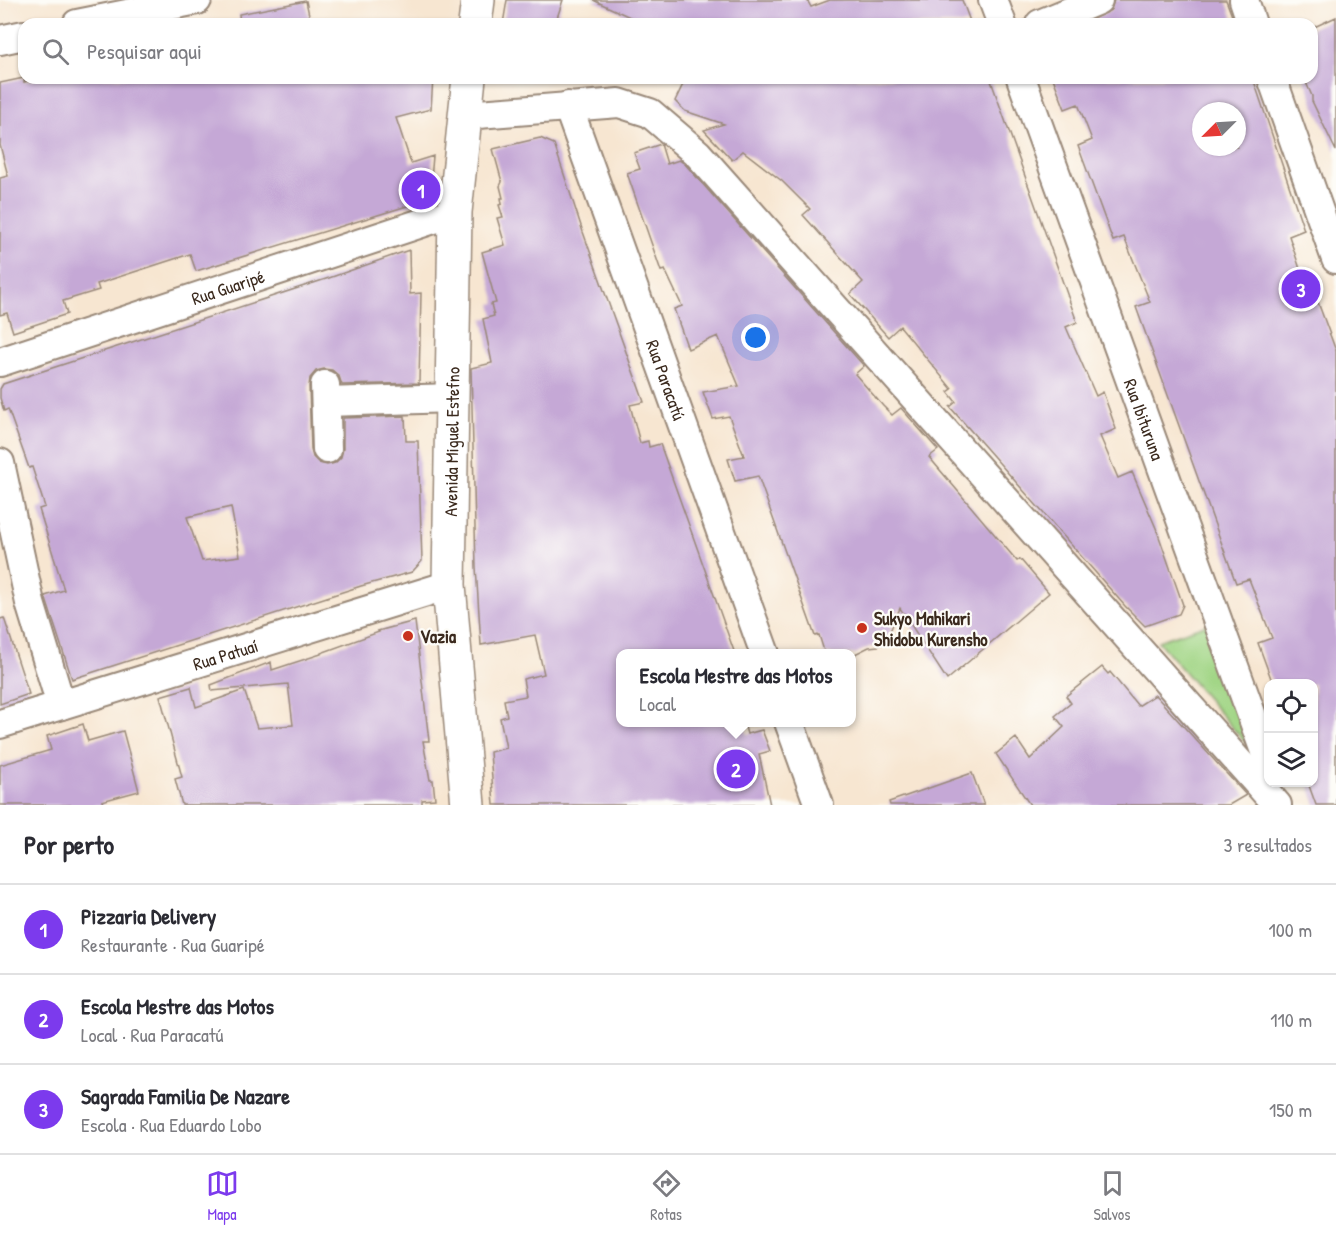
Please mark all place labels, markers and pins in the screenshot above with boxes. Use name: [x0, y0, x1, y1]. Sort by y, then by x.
pin: 1: [402, 168, 440, 213]
pin: 3: [1282, 266, 1320, 312]
place label: Sukyo Mahikari Shidobu Kurensho: [874, 606, 988, 652]
marker: Sukyo Mahikari Shidobu Kurensho: [855, 621, 869, 635]
place label: Vazia: [420, 624, 457, 649]
marker: Vazia: [401, 629, 415, 643]
pin: 2: [716, 746, 756, 792]

